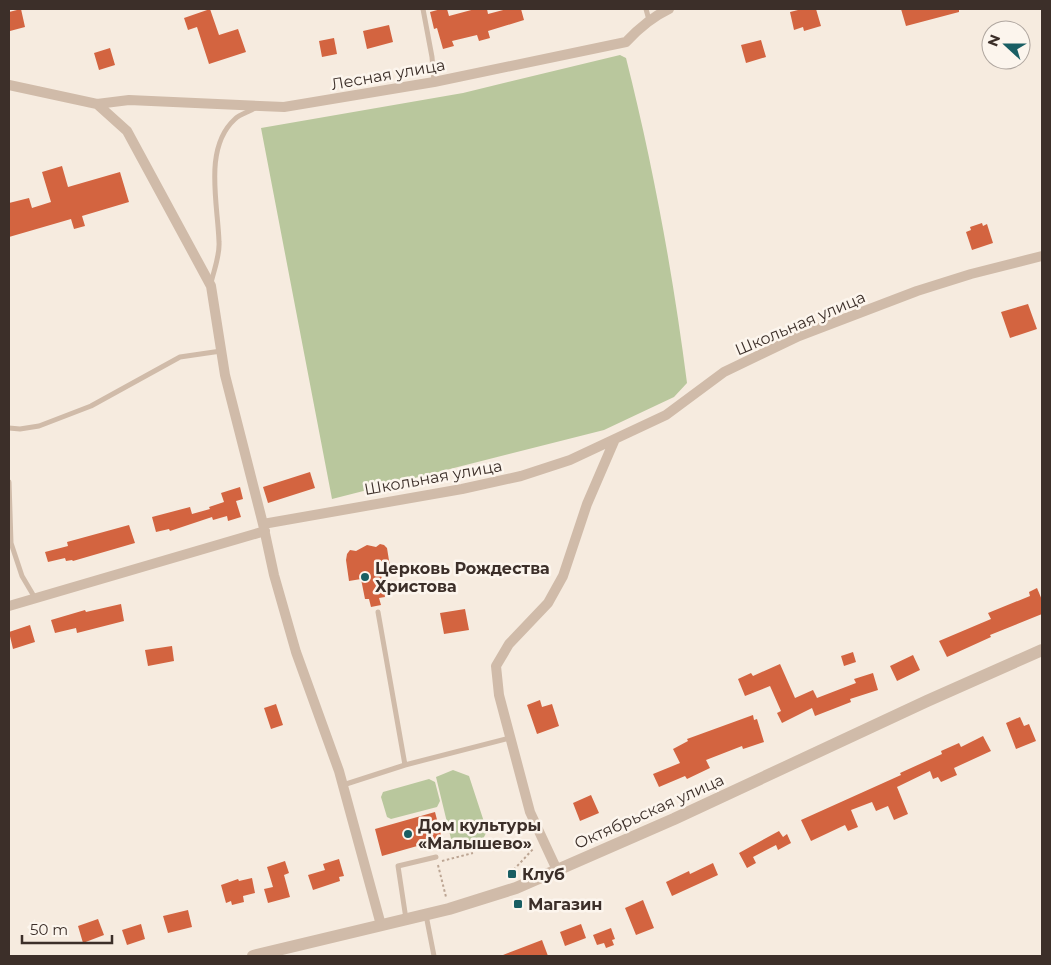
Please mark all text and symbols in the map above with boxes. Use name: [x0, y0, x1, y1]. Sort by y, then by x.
north arrow: [981, 20, 1031, 70]
text: N: [983, 32, 1004, 49]
street label: Лесная улица: [330, 55, 447, 94]
street label: Школьная улица: [732, 287, 868, 360]
street label: Школьная улица: [363, 456, 504, 499]
place label: Церковь Рождества Христова: [375, 559, 550, 596]
marker: Церковь Рождества Христова: [359, 571, 371, 583]
street label: Октябрьская улица: [571, 770, 727, 853]
place label: Дом культуры «Малышево»: [418, 816, 541, 853]
marker: Дом культуры «Малышево»: [402, 828, 414, 840]
place label: Клуб: [522, 865, 565, 884]
marker: Клуб: [506, 868, 518, 880]
place label: Магазин: [528, 895, 602, 914]
marker: Магазин: [512, 898, 524, 910]
scale bar: [22, 912, 112, 944]
text: 50 m: [30, 920, 68, 939]

